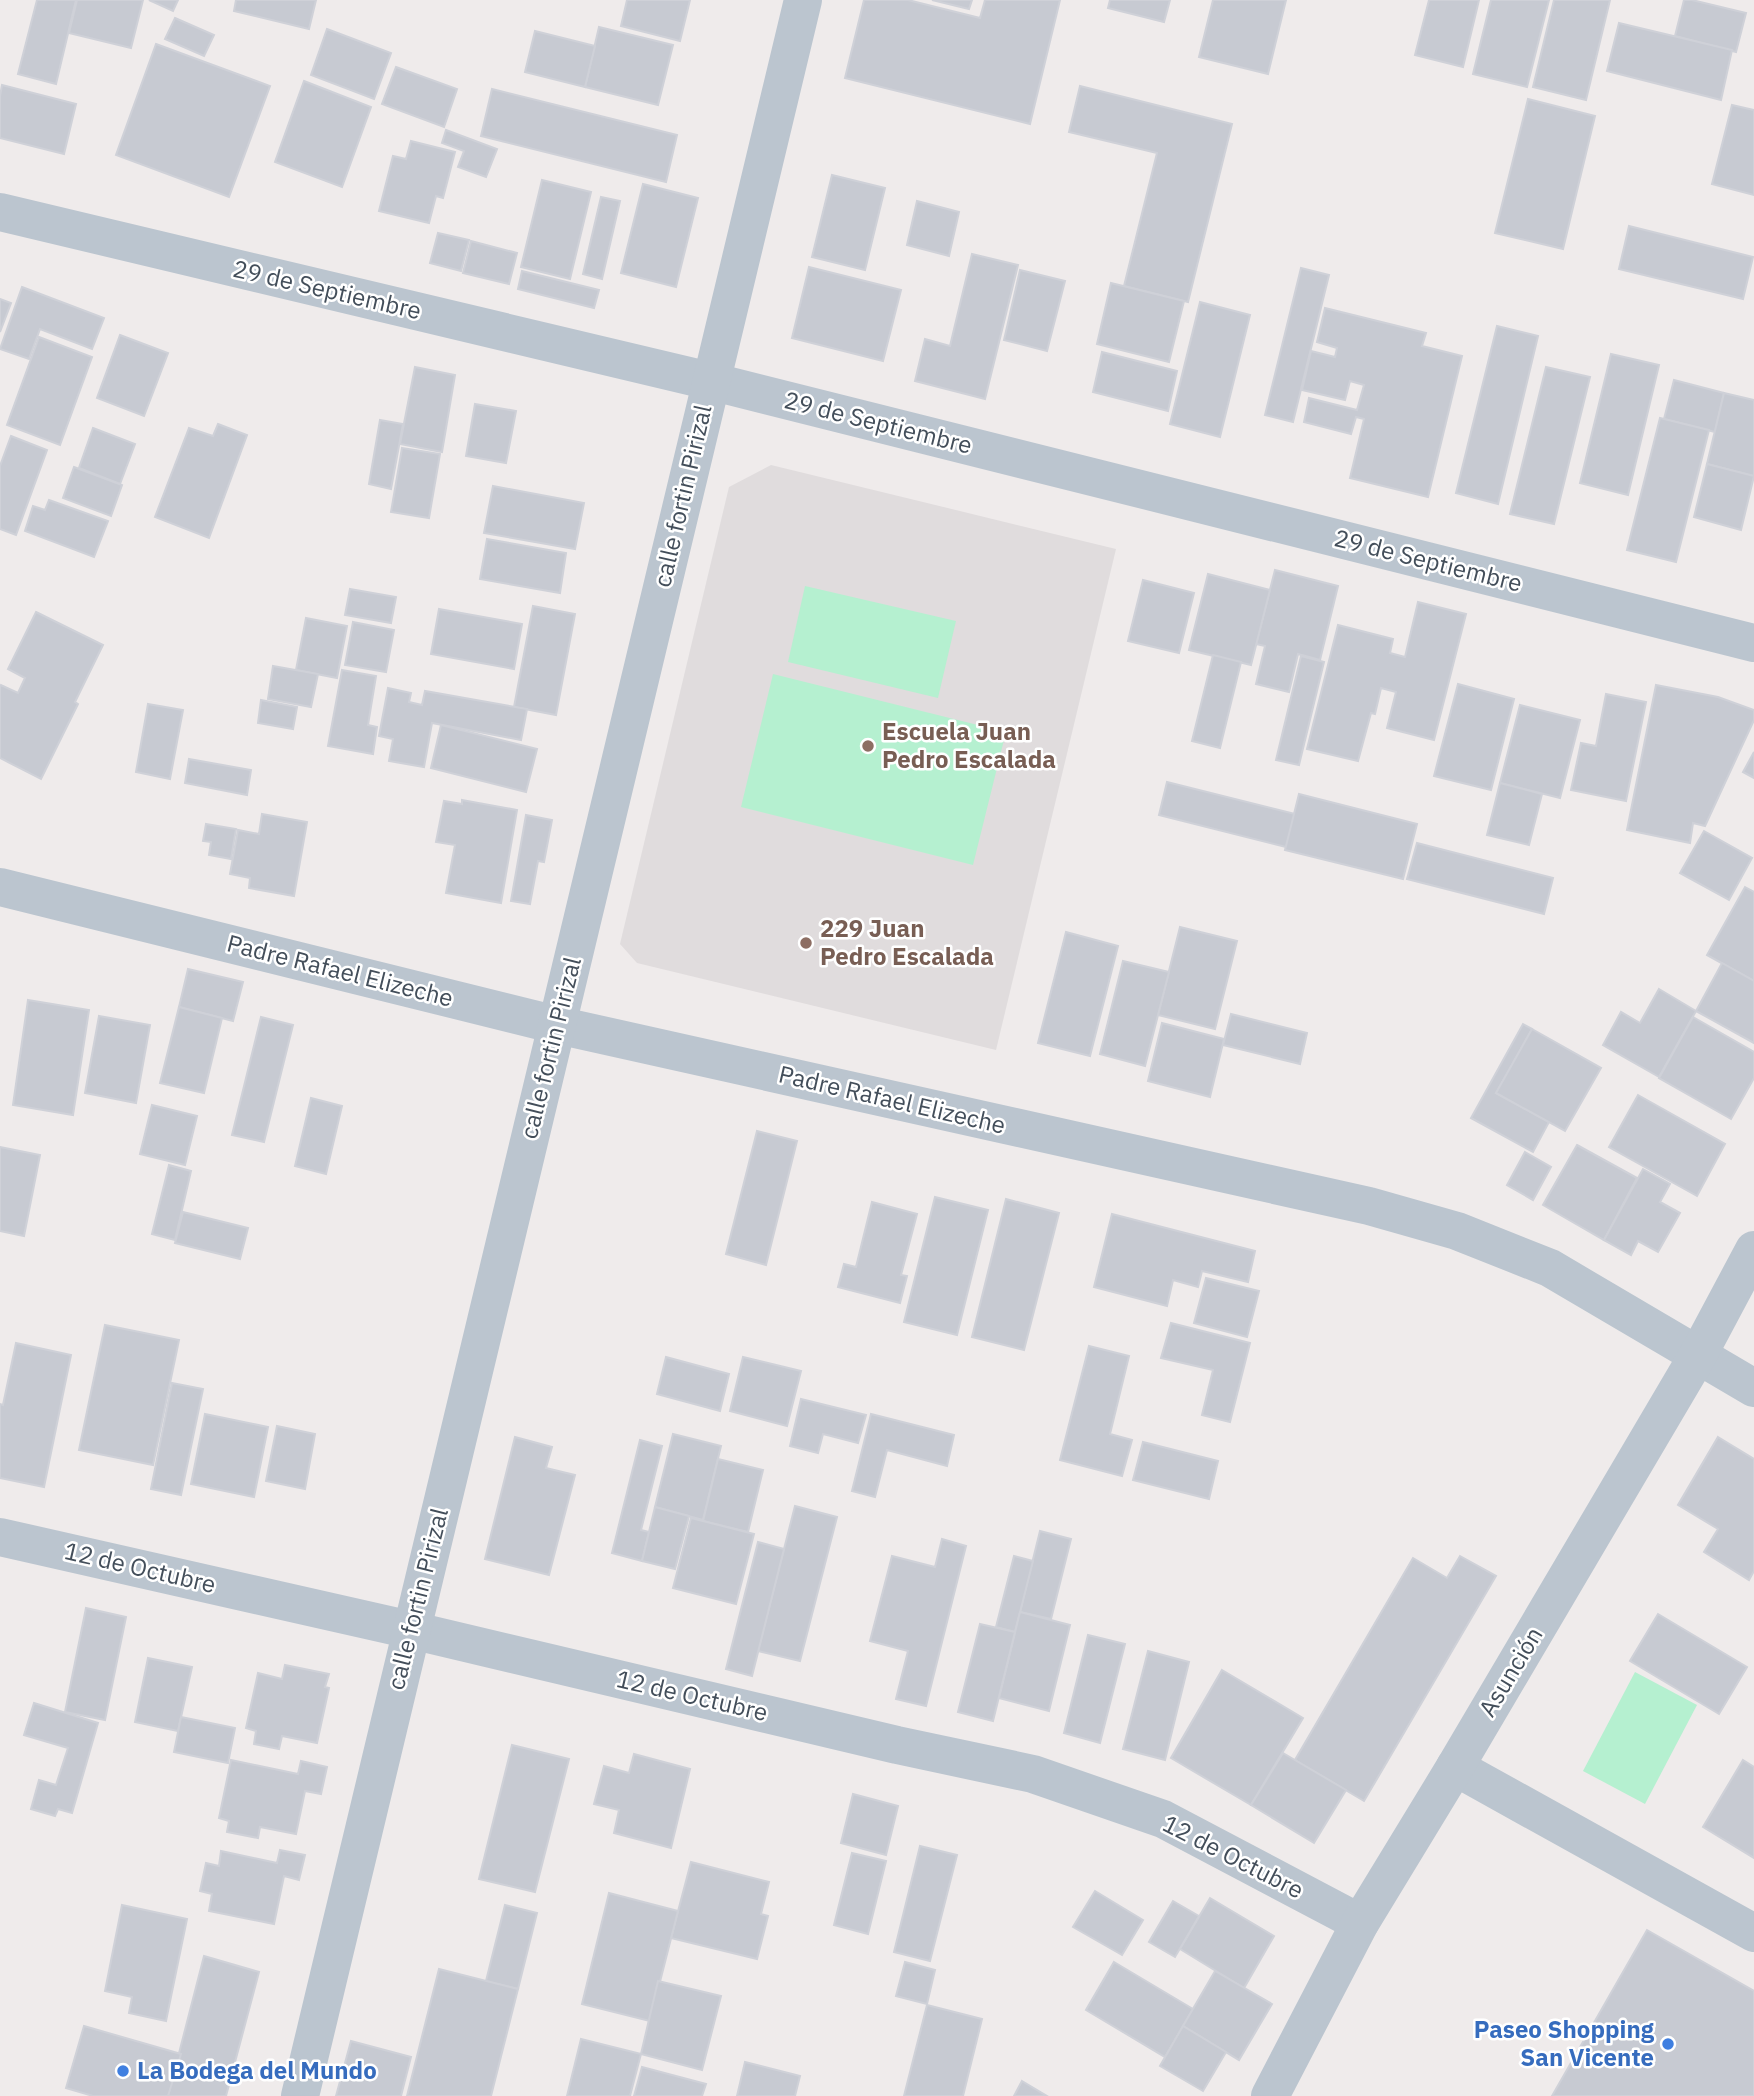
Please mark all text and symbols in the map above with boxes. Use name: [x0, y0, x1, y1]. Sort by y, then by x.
street label: 29 de Septiembre: [230, 252, 425, 326]
street label: 29 de Septiembre: [781, 383, 975, 461]
street label: calle fortin Pirizal: [645, 401, 719, 590]
street label: 29 de Septiembre: [1331, 521, 1525, 599]
place label: Escuela Juan Pedro Escalada: [882, 715, 1056, 775]
marker: Escuela Juan Pedro Escalada: [860, 738, 876, 754]
place label: 229 Juan Pedro Escalada: [820, 912, 994, 972]
street label: Padre Rafael Elizeche: [224, 926, 457, 1014]
marker: 229 Juan Pedro Escalada: [798, 935, 814, 951]
street label: calle fortin Pirizal: [512, 954, 588, 1142]
street label: Padre Rafael Elizeche: [776, 1057, 1009, 1141]
street label: calle fortin Pirizal: [379, 1505, 455, 1693]
street label: 12 de Octubre: [62, 1534, 219, 1600]
street label: Asunción: [1471, 1621, 1549, 1722]
street label: 12 de Octubre: [614, 1662, 771, 1728]
street label: 12 de Octubre: [1158, 1807, 1309, 1905]
place label: Paseo Shopping San Vicente: [1474, 2013, 1655, 2073]
marker: Paseo Shopping San Vicente: [1660, 2036, 1676, 2052]
place label: La Bodega del Mundo: [137, 2054, 377, 2086]
marker: La Bodega del Mundo: [115, 2063, 131, 2079]

